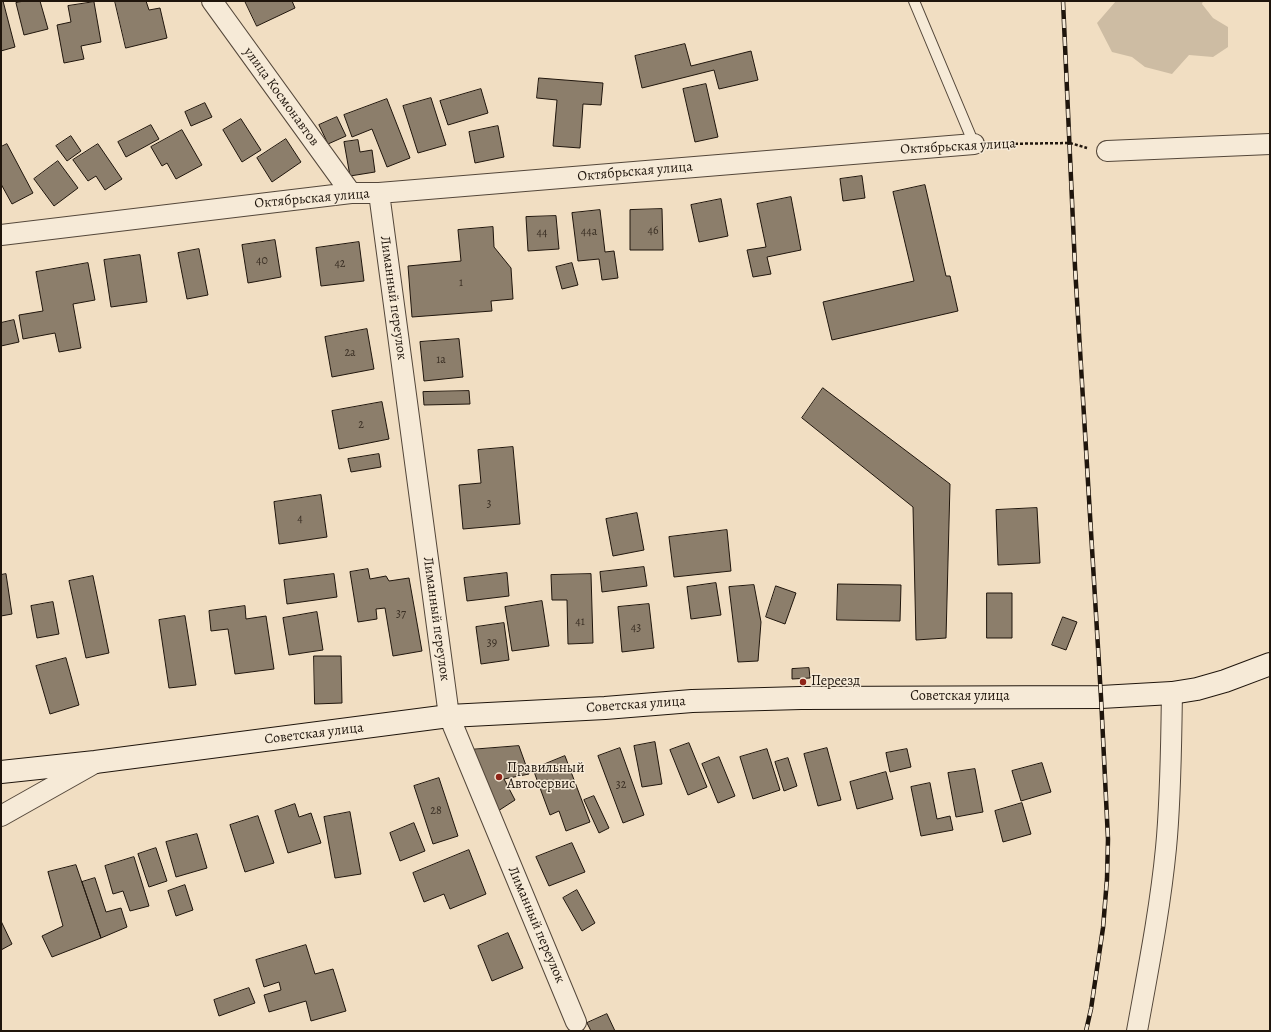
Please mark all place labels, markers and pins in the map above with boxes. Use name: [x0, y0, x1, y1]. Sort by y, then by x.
place label: Переезд: [811, 674, 860, 690]
marker: Переезд: [798, 677, 808, 687]
place label: Правильный Автосервис: [507, 761, 584, 794]
marker: Правильный Автосервис: [494, 772, 504, 782]

